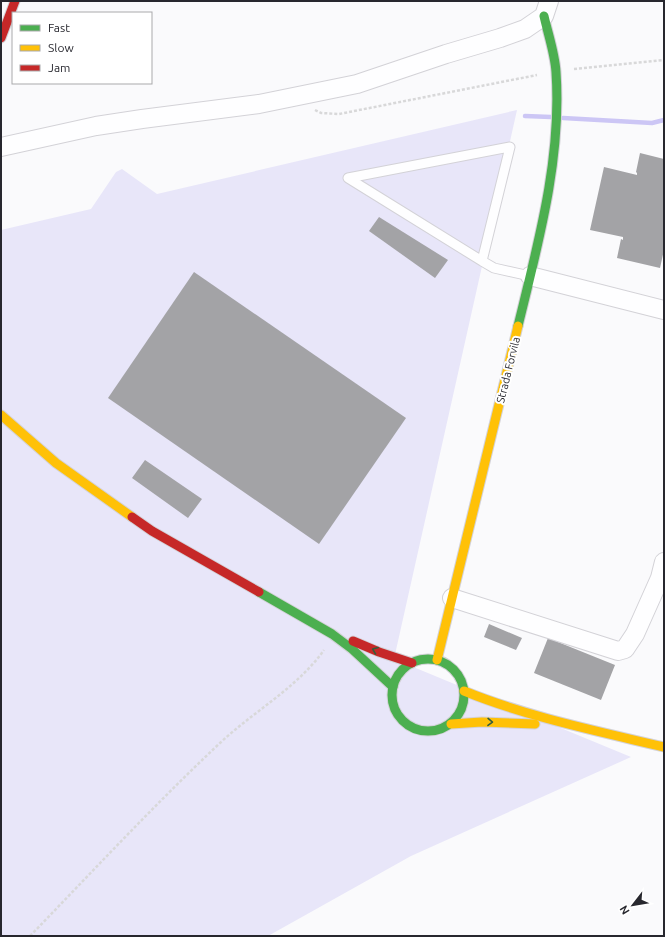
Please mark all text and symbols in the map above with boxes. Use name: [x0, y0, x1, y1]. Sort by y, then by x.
legend: [12, 12, 152, 84]
text: Fast: [48, 21, 70, 34]
text: Slow: [48, 41, 74, 54]
text: Jam: [48, 61, 70, 74]
street label: Strada Forvila: [494, 336, 522, 404]
one-way arrow: [371, 647, 378, 655]
one-way arrow: [487, 718, 493, 726]
north arrow: [613, 885, 653, 925]
text: N: [617, 904, 632, 917]

